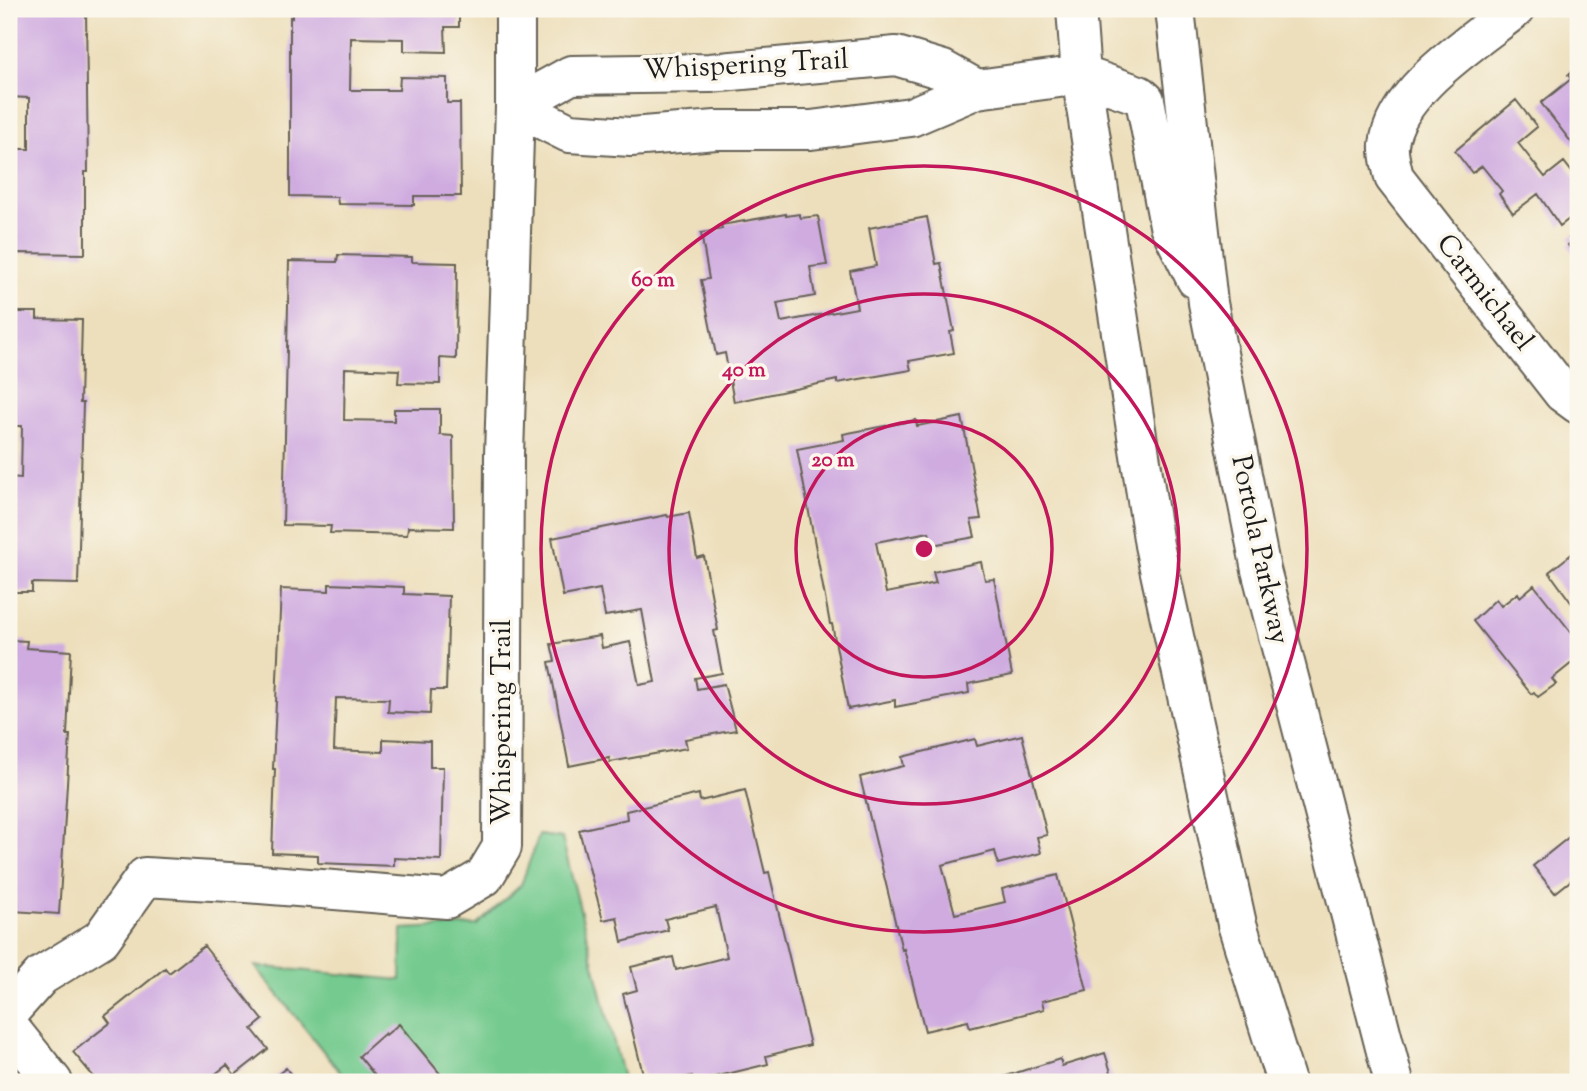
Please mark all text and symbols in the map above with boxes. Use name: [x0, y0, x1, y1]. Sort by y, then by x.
street label: Whispering Trail: [642, 41, 850, 91]
street label: Carmichael: [1426, 226, 1542, 360]
text: 60 m: [631, 266, 675, 296]
text: 40 m: [721, 356, 766, 386]
text: 20 m: [812, 446, 855, 476]
street label: Portola Parkway: [1219, 452, 1299, 648]
centre of rings: [912, 537, 936, 561]
street label: Whispering Trail: [483, 619, 523, 825]

